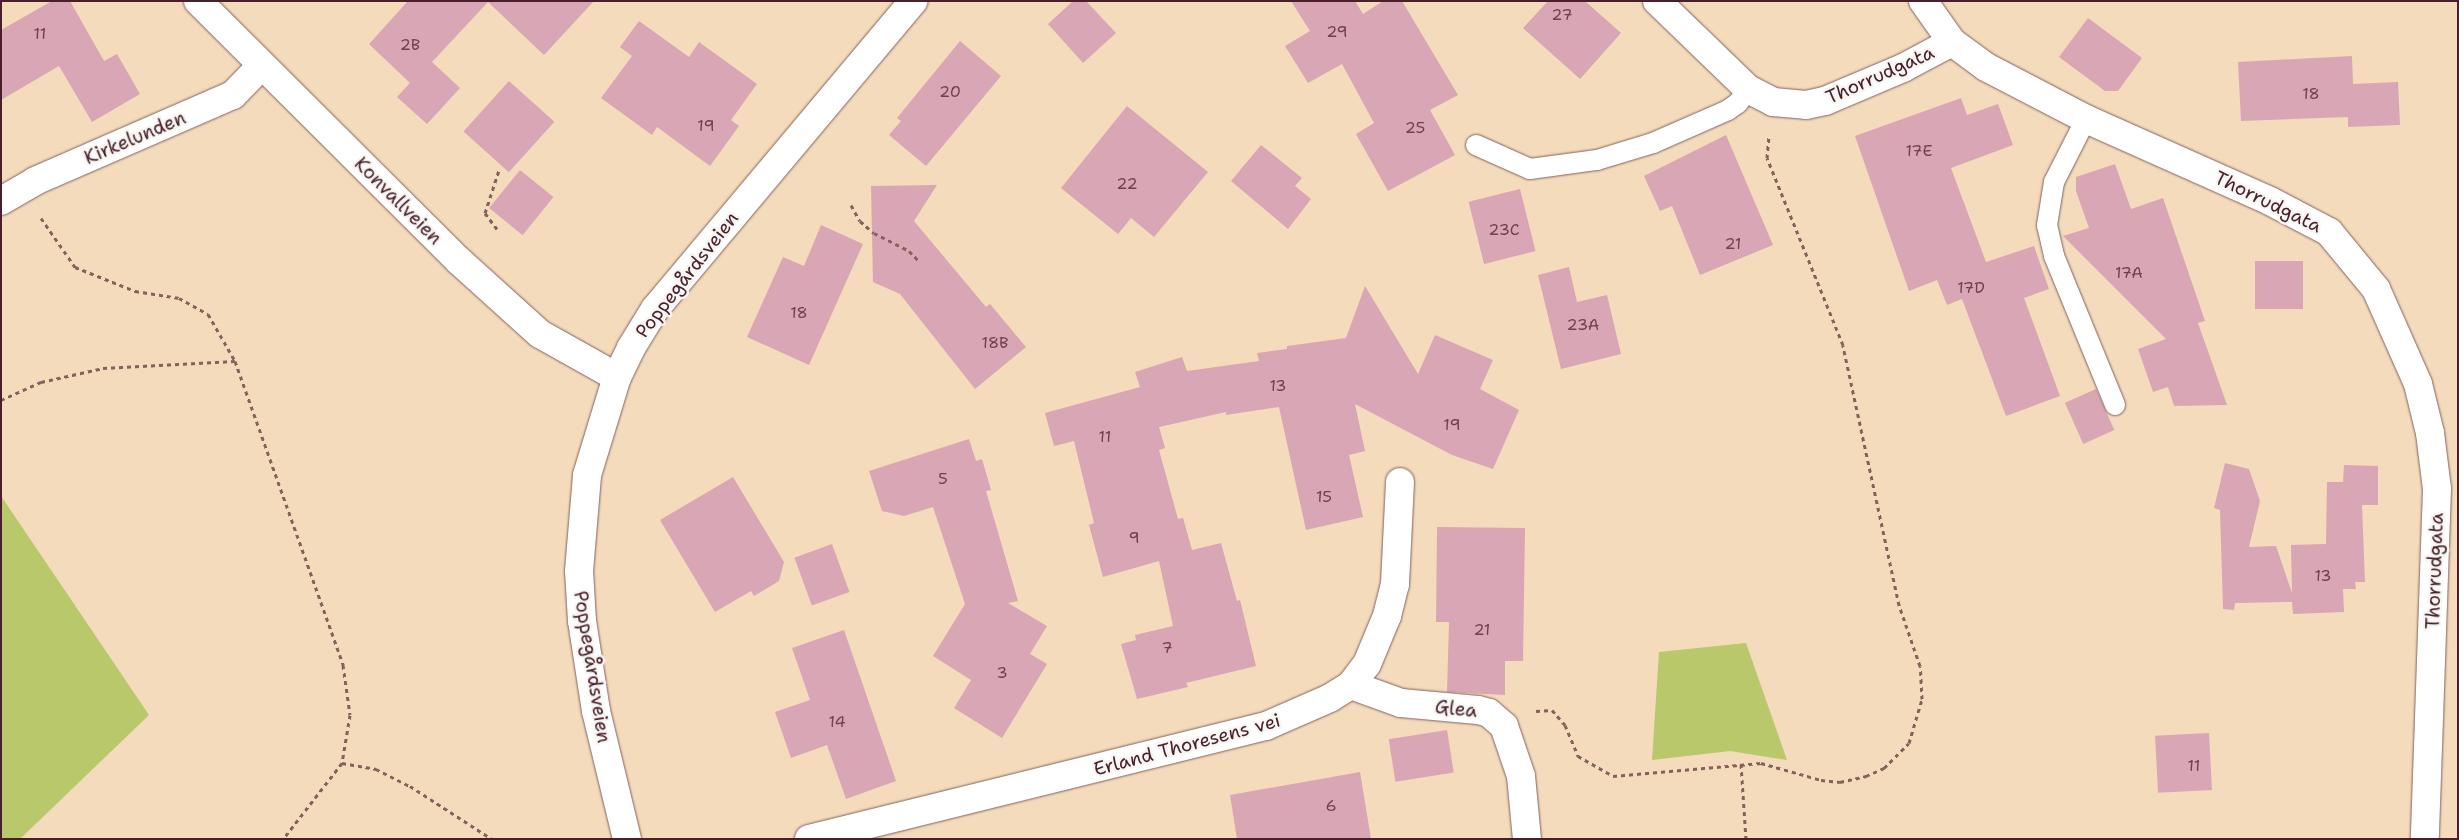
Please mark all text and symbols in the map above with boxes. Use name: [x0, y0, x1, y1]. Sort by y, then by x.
house number: 27: [1551, 5, 1573, 25]
house number: 29: [1326, 22, 1348, 42]
house number: 11: [34, 24, 46, 44]
house number: 2B: [400, 35, 420, 55]
street label: Thorrudgata: [1822, 41, 1938, 109]
house number: 20: [939, 82, 961, 102]
house number: 18: [2302, 84, 2320, 104]
street label: Kirkelunden: [81, 106, 189, 170]
house number: 19: [697, 116, 715, 136]
house number: 25: [1405, 118, 1425, 138]
house number: 17E: [1905, 141, 1933, 161]
street label: Konvallveien: [349, 152, 447, 250]
street label: Thorrudgata: [2211, 166, 2325, 238]
house number: 22: [1116, 174, 1138, 194]
street label: Poppegårdsveien: [631, 207, 743, 343]
house number: 23C: [1488, 220, 1520, 240]
house number: 21: [1724, 234, 1742, 254]
house number: 17A: [2115, 263, 2143, 283]
house number: 17D: [1957, 278, 1985, 298]
house number: 18: [790, 303, 808, 323]
house number: 23A: [1567, 315, 1599, 335]
house number: 18B: [981, 333, 1009, 353]
house number: 13: [1269, 376, 1287, 396]
house number: 19: [1443, 415, 1461, 435]
house number: 11: [1099, 427, 1111, 447]
house number: 5: [938, 469, 948, 489]
house number: 15: [1316, 487, 1332, 507]
street label: Thorrudgata: [2422, 513, 2448, 629]
house number: 9: [1128, 528, 1140, 548]
house number: 13: [2314, 566, 2332, 586]
street label: Poppegårdsveien: [569, 589, 615, 745]
house number: 21: [1473, 620, 1491, 640]
house number: 7: [1161, 638, 1173, 658]
house number: 3: [996, 663, 1008, 683]
street label: Glea: [1434, 695, 1478, 723]
street label: Erland Thoresens vei: [1091, 709, 1283, 781]
house number: 14: [828, 712, 846, 732]
house number: 11: [2188, 756, 2200, 776]
house number: 6: [1325, 796, 1337, 816]

